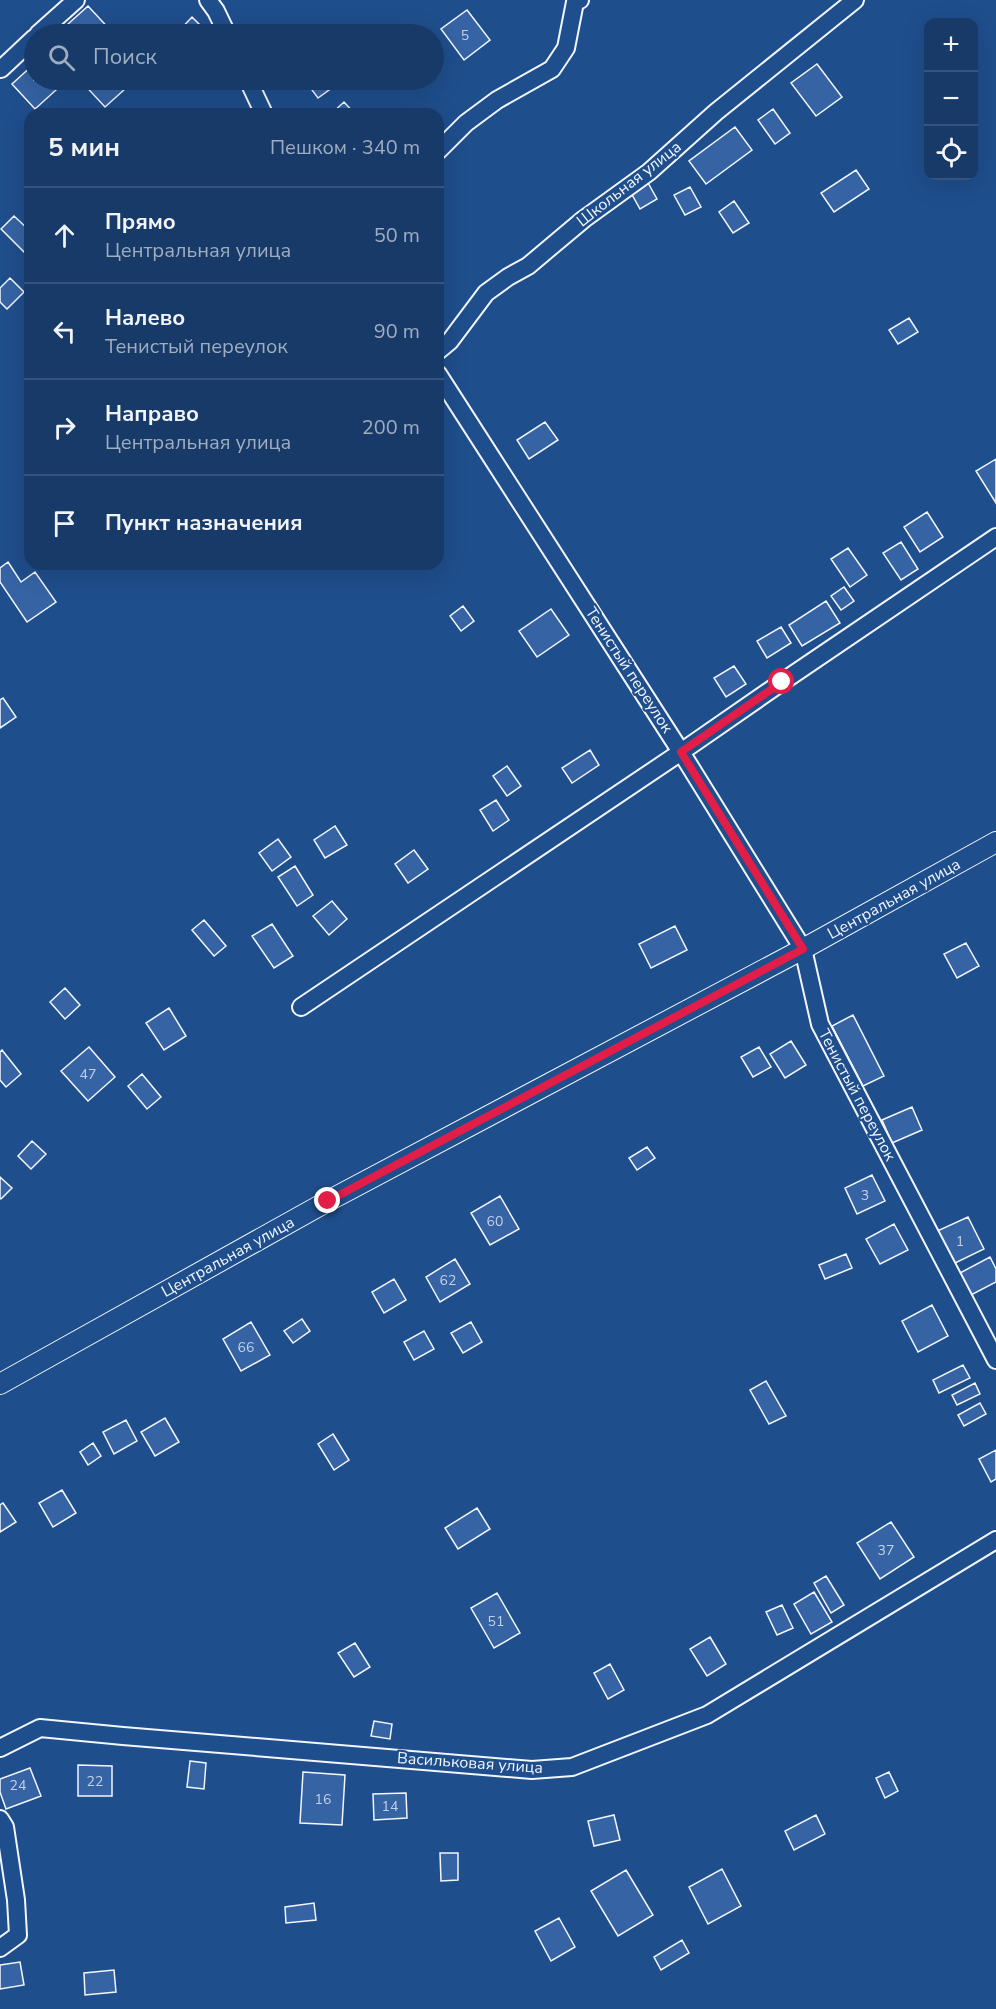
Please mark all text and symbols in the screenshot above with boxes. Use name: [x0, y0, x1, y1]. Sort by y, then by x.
map controls: [924, 18, 978, 180]
button: +: [924, 18, 978, 72]
search box: [24, 24, 444, 90]
house number: 5: [461, 26, 469, 45]
icon: search: [45, 41, 78, 74]
text: Поиск: [93, 42, 157, 72]
button: −: [924, 72, 978, 126]
button: locate: [924, 126, 978, 180]
text: 5 мин: [48, 130, 120, 165]
text: Пешком · 340 m: [270, 134, 420, 161]
street label: Школьная улица: [572, 136, 686, 232]
text: Прямо: [105, 207, 176, 237]
icon: ahead: [48, 219, 81, 252]
text: 50 m: [374, 222, 420, 249]
text: Центральная улица: [105, 237, 291, 264]
text: Налево: [105, 303, 185, 333]
icon: left: [48, 315, 81, 348]
text: 90 m: [374, 318, 420, 345]
text: Тенистый переулок: [105, 333, 288, 360]
text: Направо: [105, 399, 199, 429]
icon: right: [48, 411, 81, 444]
text: 200 m: [362, 414, 420, 441]
text: Центральная улица: [105, 429, 291, 456]
icon: arrive: [48, 507, 81, 540]
text: Пункт назначения: [105, 508, 303, 538]
street label: Тенистый переулок: [580, 603, 678, 738]
route start: [768, 668, 794, 694]
street label: Центральная улица: [823, 853, 965, 945]
street label: Тенистый переулок: [813, 1025, 901, 1165]
house number: 47: [80, 1065, 96, 1084]
house number: 3: [861, 1186, 869, 1205]
route end: [314, 1187, 340, 1213]
street label: Центральная улица: [157, 1211, 299, 1303]
house number: 60: [487, 1212, 503, 1231]
house number: 1: [956, 1232, 964, 1251]
house number: 62: [440, 1271, 456, 1290]
house number: 66: [238, 1338, 254, 1357]
house number: 37: [878, 1541, 894, 1560]
house number: 51: [488, 1612, 504, 1631]
street label: Васильковая улица: [396, 1747, 544, 1779]
house number: 22: [87, 1772, 103, 1791]
house number: 24: [10, 1776, 26, 1795]
house number: 16: [315, 1790, 331, 1809]
house number: 14: [382, 1797, 398, 1816]

